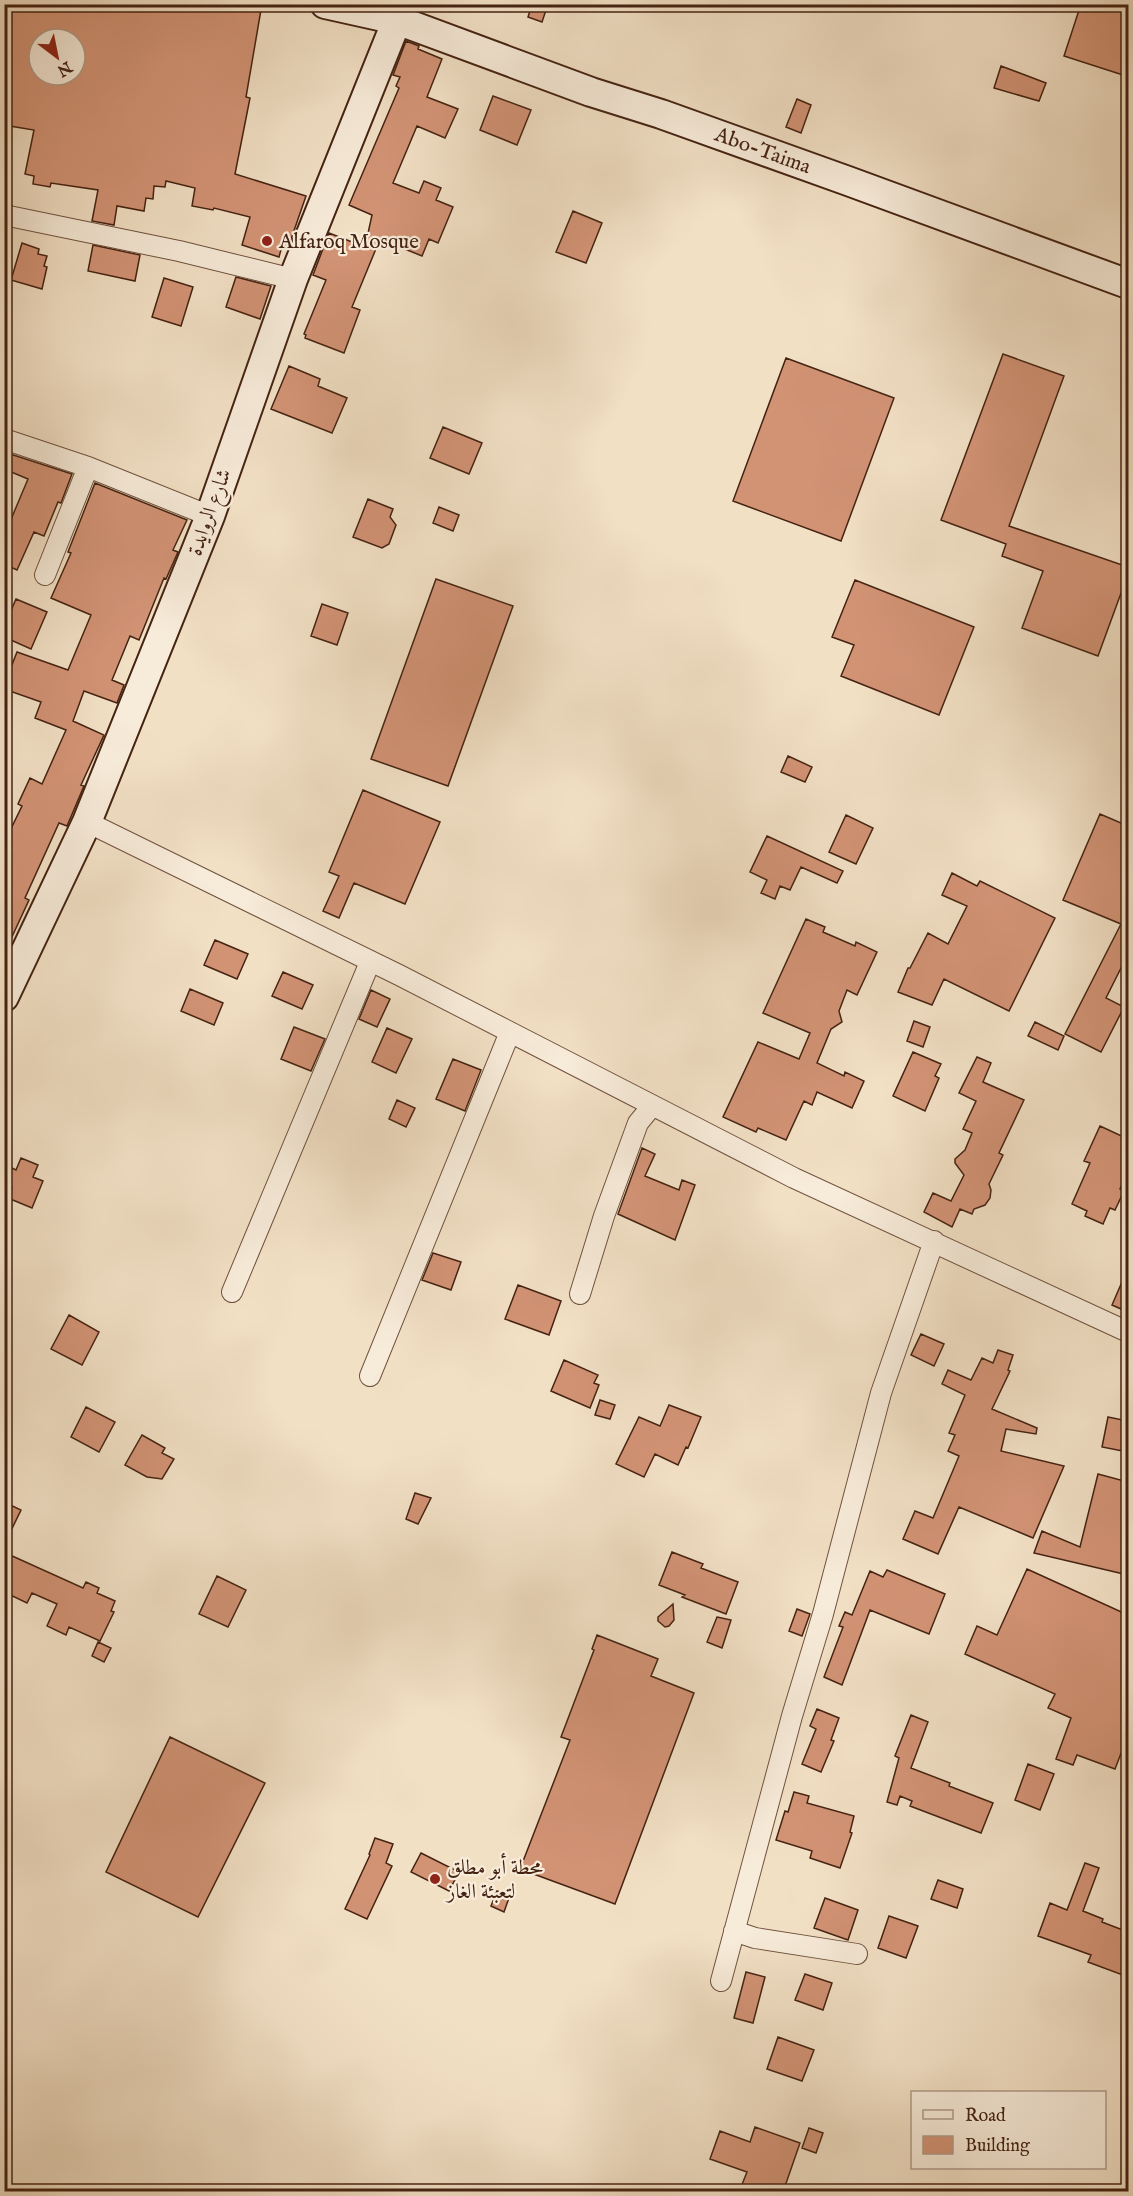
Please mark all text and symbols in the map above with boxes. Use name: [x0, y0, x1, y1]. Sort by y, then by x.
north arrow: [27, 27, 87, 87]
text: N: [53, 55, 76, 80]
street label: Abo-Taima: [710, 121, 815, 182]
place label: Alfaroq Mosque: [278, 229, 419, 256]
marker: Alfaroq Mosque: [260, 234, 274, 248]
street label: شارع الروايدة: [182, 465, 241, 561]
place label: محطة أبو مطلق لتعبئة الغاز: [445, 1852, 543, 1906]
marker: محطة أبو مطلق لتعبئة الغاز: [428, 1872, 442, 1886]
legend: [911, 2091, 1106, 2169]
text: Road: [965, 2105, 1006, 2128]
text: Building: [965, 2135, 1030, 2158]

